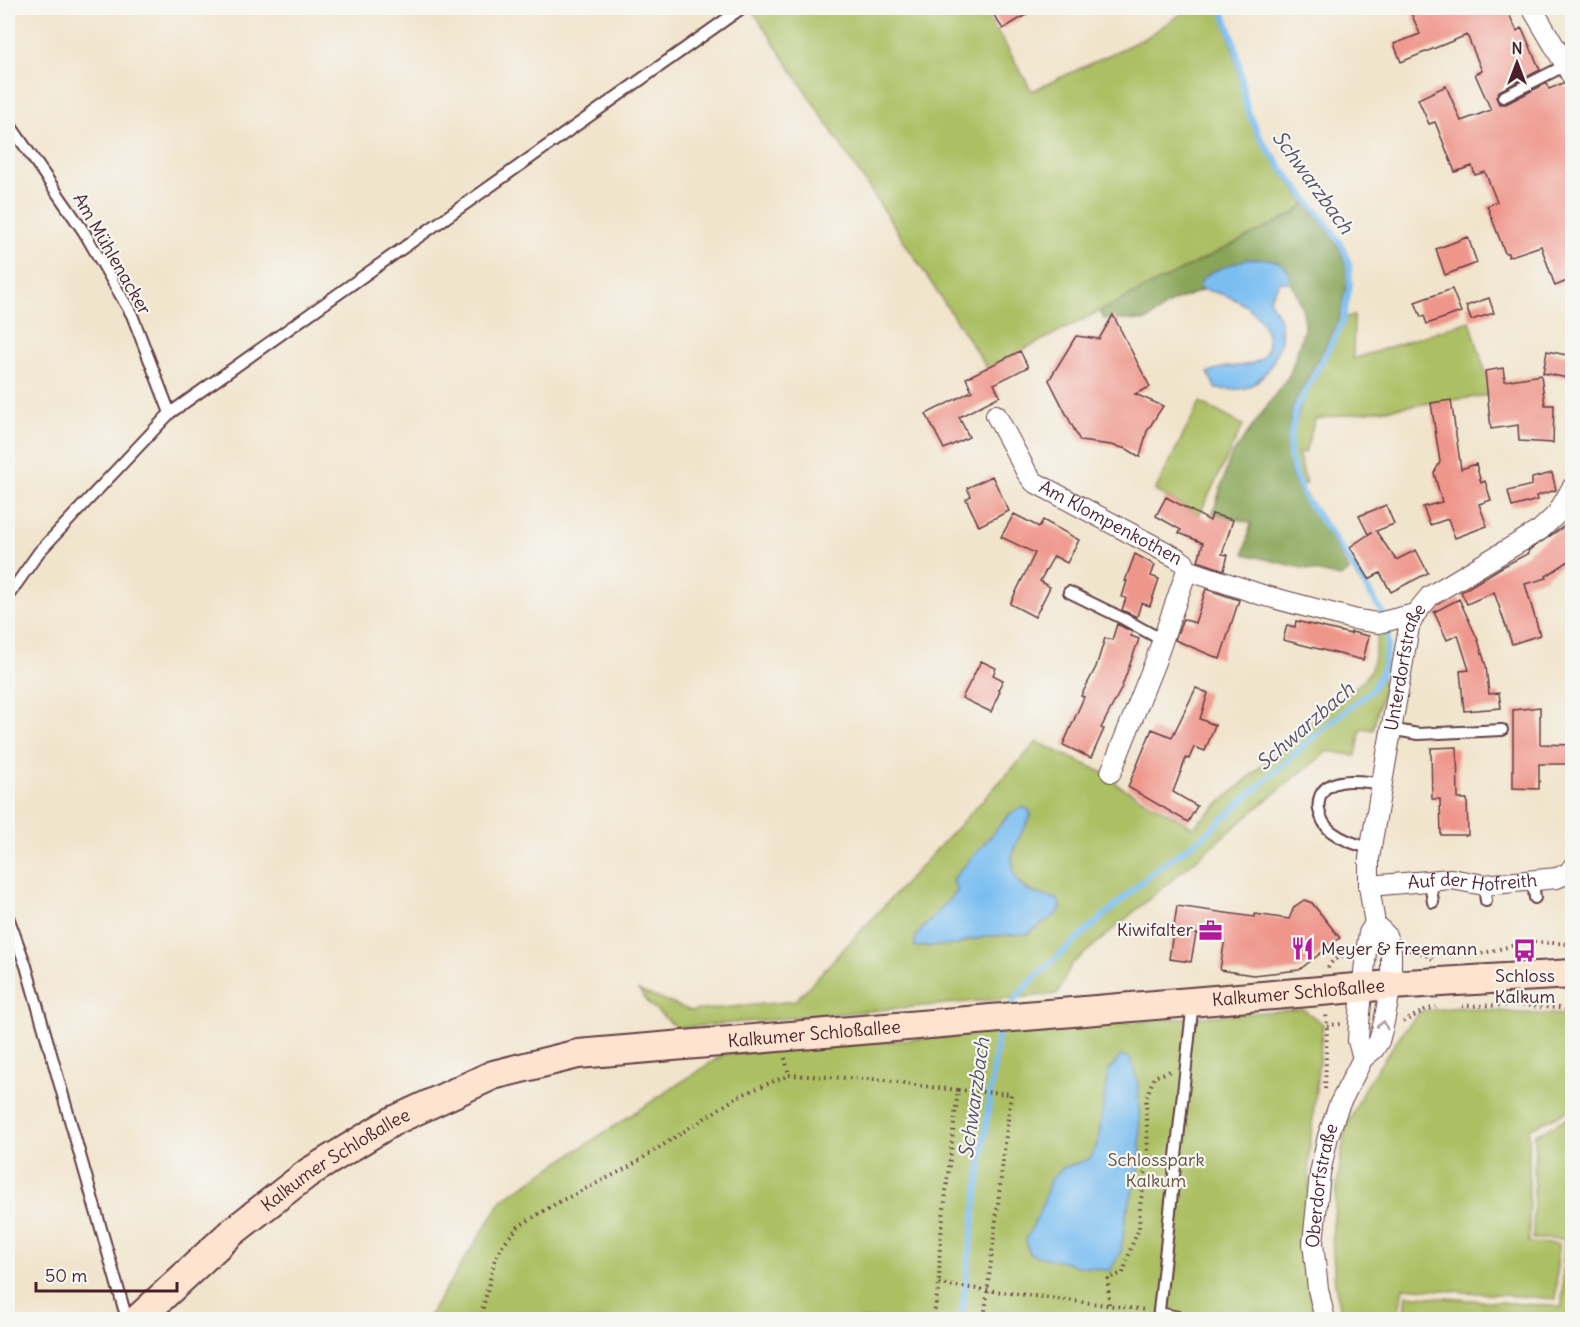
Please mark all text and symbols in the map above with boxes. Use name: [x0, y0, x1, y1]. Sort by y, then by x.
north arrow: [1487, 33, 1547, 93]
text: N: [1511, 38, 1523, 58]
water label: Schwarzbach: [1268, 125, 1360, 239]
street label: Am Mühlenacker: [68, 189, 157, 319]
street label: Am Klompenkothen: [1035, 475, 1186, 570]
street label: Unterdorfstraße: [1379, 598, 1430, 733]
water label: Schwarzbach: [1251, 676, 1359, 775]
street label: Auf der Hofreith: [1407, 867, 1538, 896]
office icon: Kiwifalter: [1198, 917, 1224, 943]
place label: Kiwifalter: [1117, 918, 1194, 941]
restaurant icon: Meyer & Freemann: [1290, 936, 1316, 962]
place label: Meyer & Freemann: [1321, 937, 1477, 960]
bus stop icon: Schloss Kalkum: [1512, 937, 1538, 963]
place label: Schloss Kalkum: [1495, 964, 1556, 1008]
street label: Kalkumer Schloßallee: [1211, 974, 1386, 1011]
street label: Kalkumer Schloßallee: [727, 1015, 902, 1052]
one-way arrow: [1376, 1020, 1389, 1030]
water label: Schwarzbach: [953, 1036, 994, 1160]
street label: Kalkumer Schloßallee: [256, 1103, 413, 1216]
street label: Oberdorfstraße: [1301, 1120, 1343, 1249]
park label: Schlosspark Kalkum: [1107, 1148, 1205, 1192]
scale bar: [36, 1255, 177, 1293]
text: 50 m: [45, 1264, 87, 1287]

